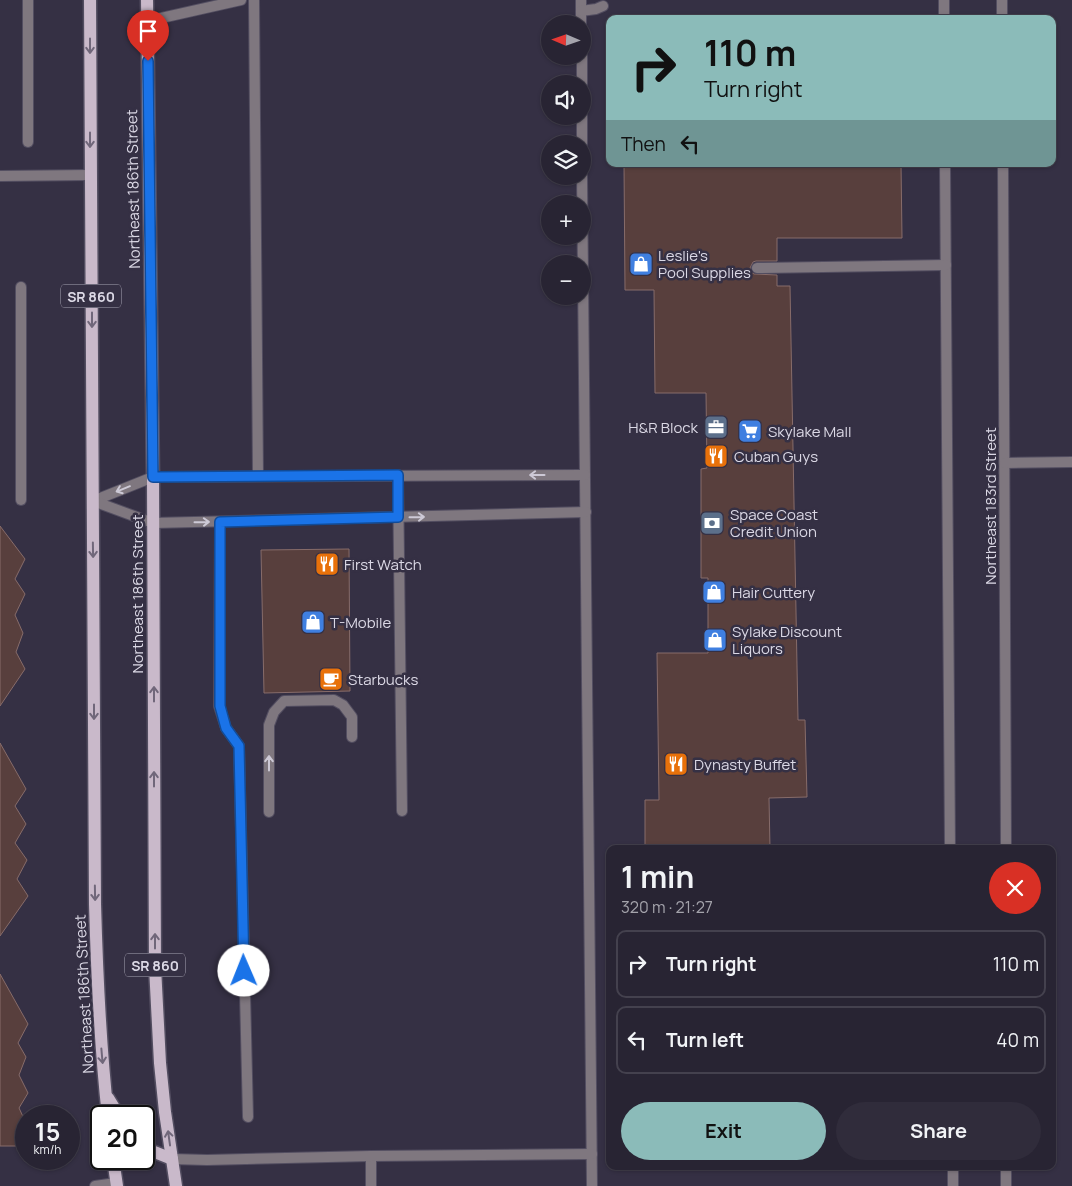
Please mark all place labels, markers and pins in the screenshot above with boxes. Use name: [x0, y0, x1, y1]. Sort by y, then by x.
pin: [127, 10, 169, 61]
place label: Leslie's Pool Supplies: [658, 245, 751, 283]
shop icon: Leslie's Pool Supplies: [628, 251, 654, 277]
office icon: H&R Block: [703, 414, 729, 440]
place label: H&R Block: [628, 417, 699, 438]
supermarket icon: Skylake Mall: [737, 418, 763, 444]
place label: Skylake Mall: [768, 421, 851, 442]
restaurant icon: Cuban Guys: [703, 443, 729, 469]
place label: Cuban Guys: [734, 446, 818, 467]
place label: Space Coast Credit Union: [730, 504, 818, 542]
bank icon: Space Coast Credit Union: [699, 510, 725, 536]
restaurant icon: First Watch: [314, 551, 340, 577]
place label: First Watch: [344, 554, 422, 575]
shop icon: Hair Cuttery: [701, 579, 727, 605]
place label: Hair Cuttery: [732, 582, 815, 603]
shop icon: T-Mobile: [300, 609, 326, 635]
place label: T-Mobile: [330, 612, 392, 633]
place label: Sylake Discount Liquors: [732, 621, 842, 659]
shop icon: Sylake Discount Liquors: [702, 627, 728, 653]
cafe icon: Starbucks: [318, 666, 344, 692]
place label: Starbucks: [348, 669, 418, 690]
restaurant icon: Dynasty Buffet: [663, 751, 689, 777]
place label: Dynasty Buffet: [694, 754, 796, 775]

